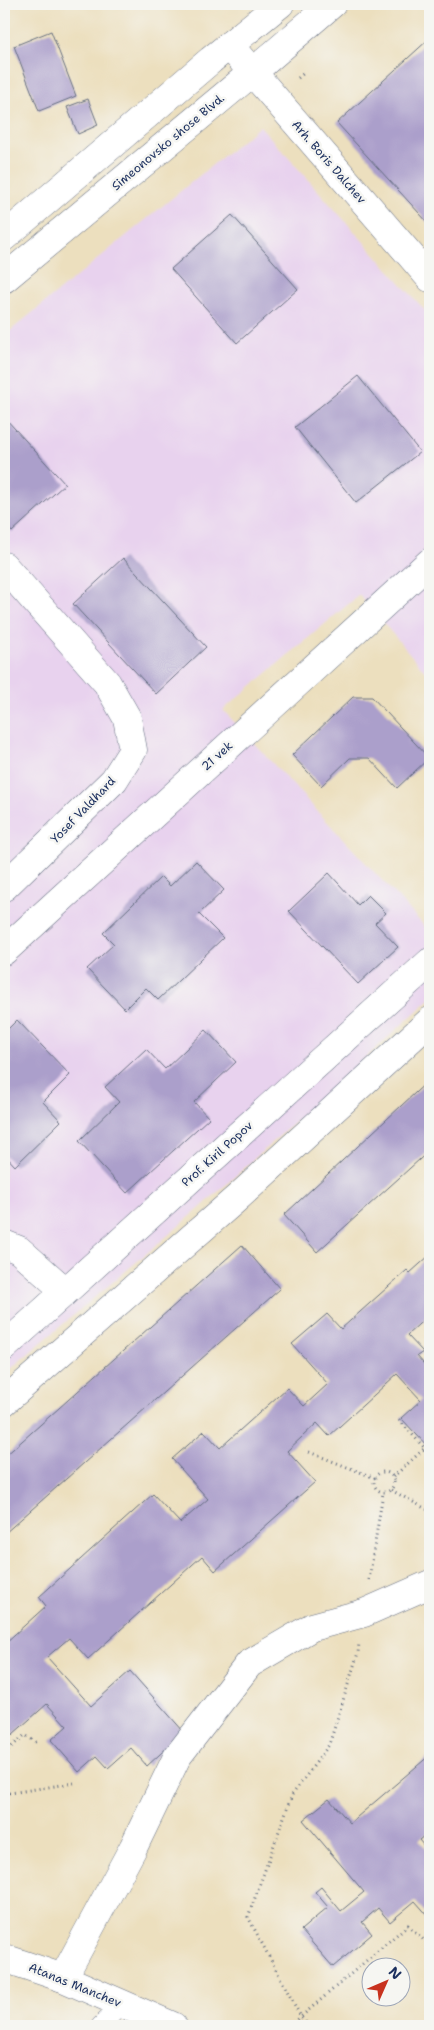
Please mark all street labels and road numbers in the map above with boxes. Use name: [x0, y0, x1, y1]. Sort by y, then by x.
street label: Simeonovsko shose Blvd.: [108, 90, 228, 194]
street label: Arh. Boris Dalchev: [288, 117, 370, 207]
street label: 21 vek: [198, 738, 236, 774]
street label: Yosef Valdhard: [47, 773, 119, 847]
street label: Prof. Kiril Popov: [178, 1117, 256, 1190]
street label: Atanas Manchev: [26, 1959, 124, 2011]

